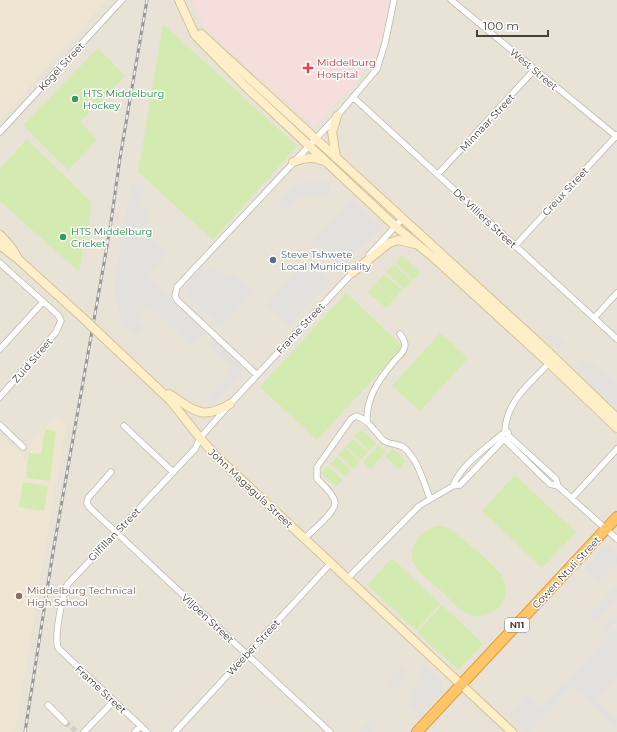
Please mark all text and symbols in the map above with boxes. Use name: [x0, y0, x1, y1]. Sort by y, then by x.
scale bar: [477, 12, 548, 38]
text: 100 m: [483, 18, 519, 33]
street label: Kogel Street: [36, 39, 87, 93]
street label: West Street: [507, 46, 560, 93]
place label: Middelburg Hospital: [317, 56, 376, 81]
marker: Middelburg Hospital: [302, 62, 314, 74]
place label: HTS Middelburg Hockey: [83, 87, 164, 112]
street label: Minnaar Street: [457, 91, 518, 154]
marker: HTS Middelburg Hockey: [70, 94, 80, 104]
street label: Creux Street: [539, 164, 591, 218]
street label: De Villiers Street: [450, 186, 519, 251]
place label: HTS Middelburg Cricket: [71, 225, 152, 250]
marker: HTS Middelburg Cricket: [58, 232, 68, 242]
place label: Steve Tshwete Local Municipality: [281, 248, 372, 273]
marker: Steve Tshwete Local Municipality: [268, 255, 278, 265]
street label: Frame Street: [273, 300, 327, 357]
street label: Zuid Street: [9, 335, 55, 386]
street label: John Magagula Street: [205, 445, 296, 531]
street label: Gilfillan Street: [85, 505, 143, 564]
street label: Cowen Ntuli Street: [529, 533, 603, 611]
place label: Middelburg Technical High School: [27, 584, 136, 609]
marker: Middelburg Technical High School: [14, 591, 24, 601]
street label: Viljoen Street: [179, 591, 237, 646]
street label: Weeber Street: [224, 616, 283, 678]
road number: N11: [505, 618, 529, 632]
street label: Frame Street: [72, 662, 129, 716]

